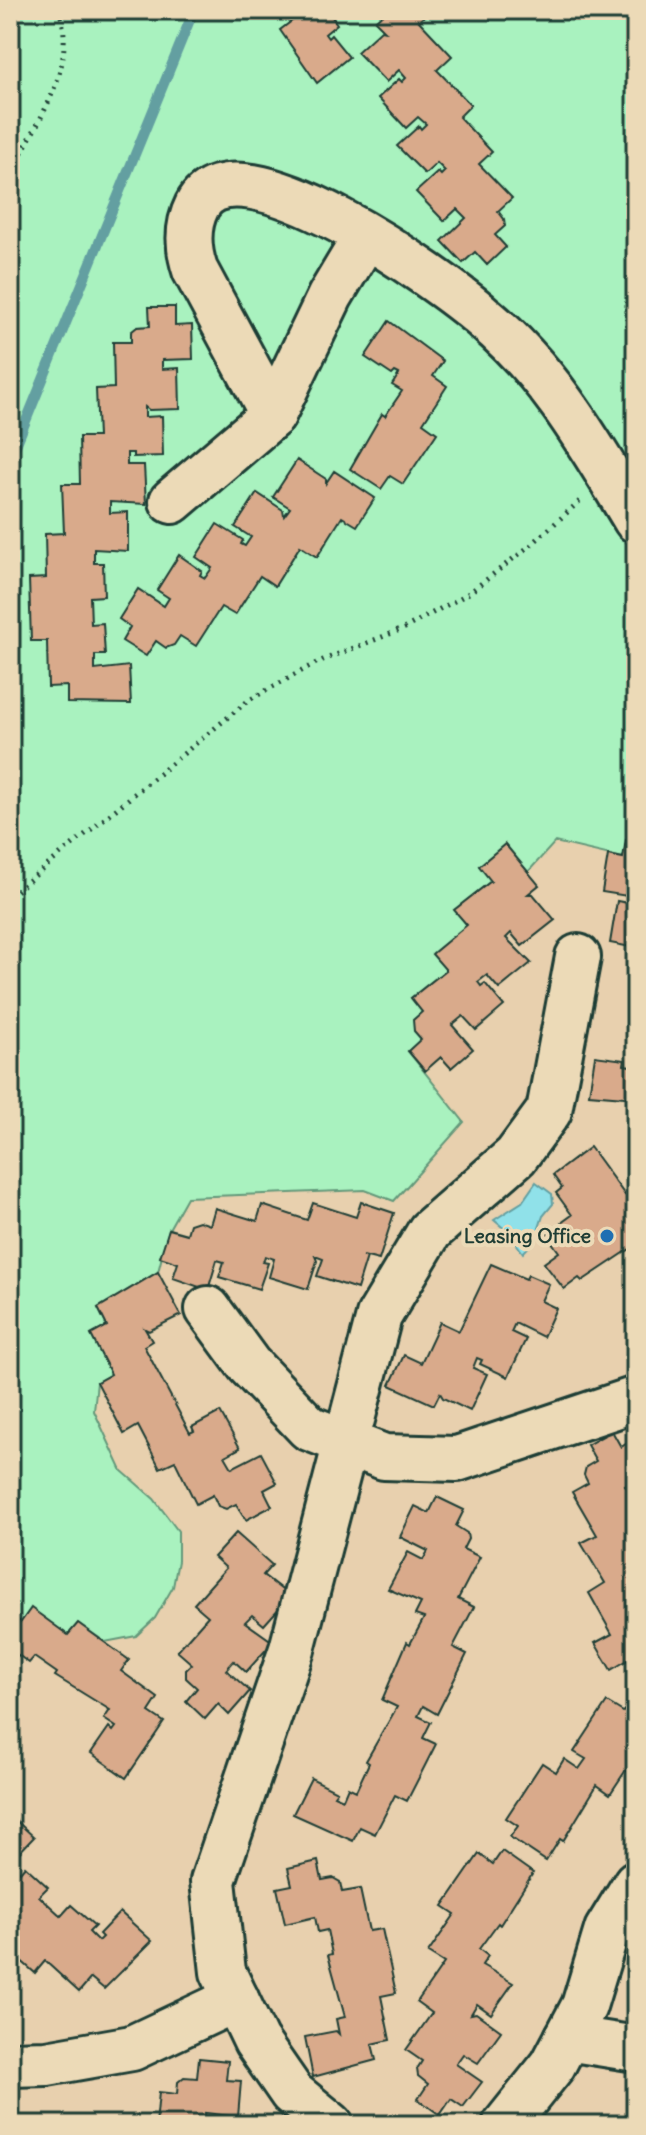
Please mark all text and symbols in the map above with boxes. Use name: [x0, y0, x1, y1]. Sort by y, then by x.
place label: Leasing Office: [464, 1223, 591, 1248]
marker: Leasing Office: [598, 1227, 616, 1245]

